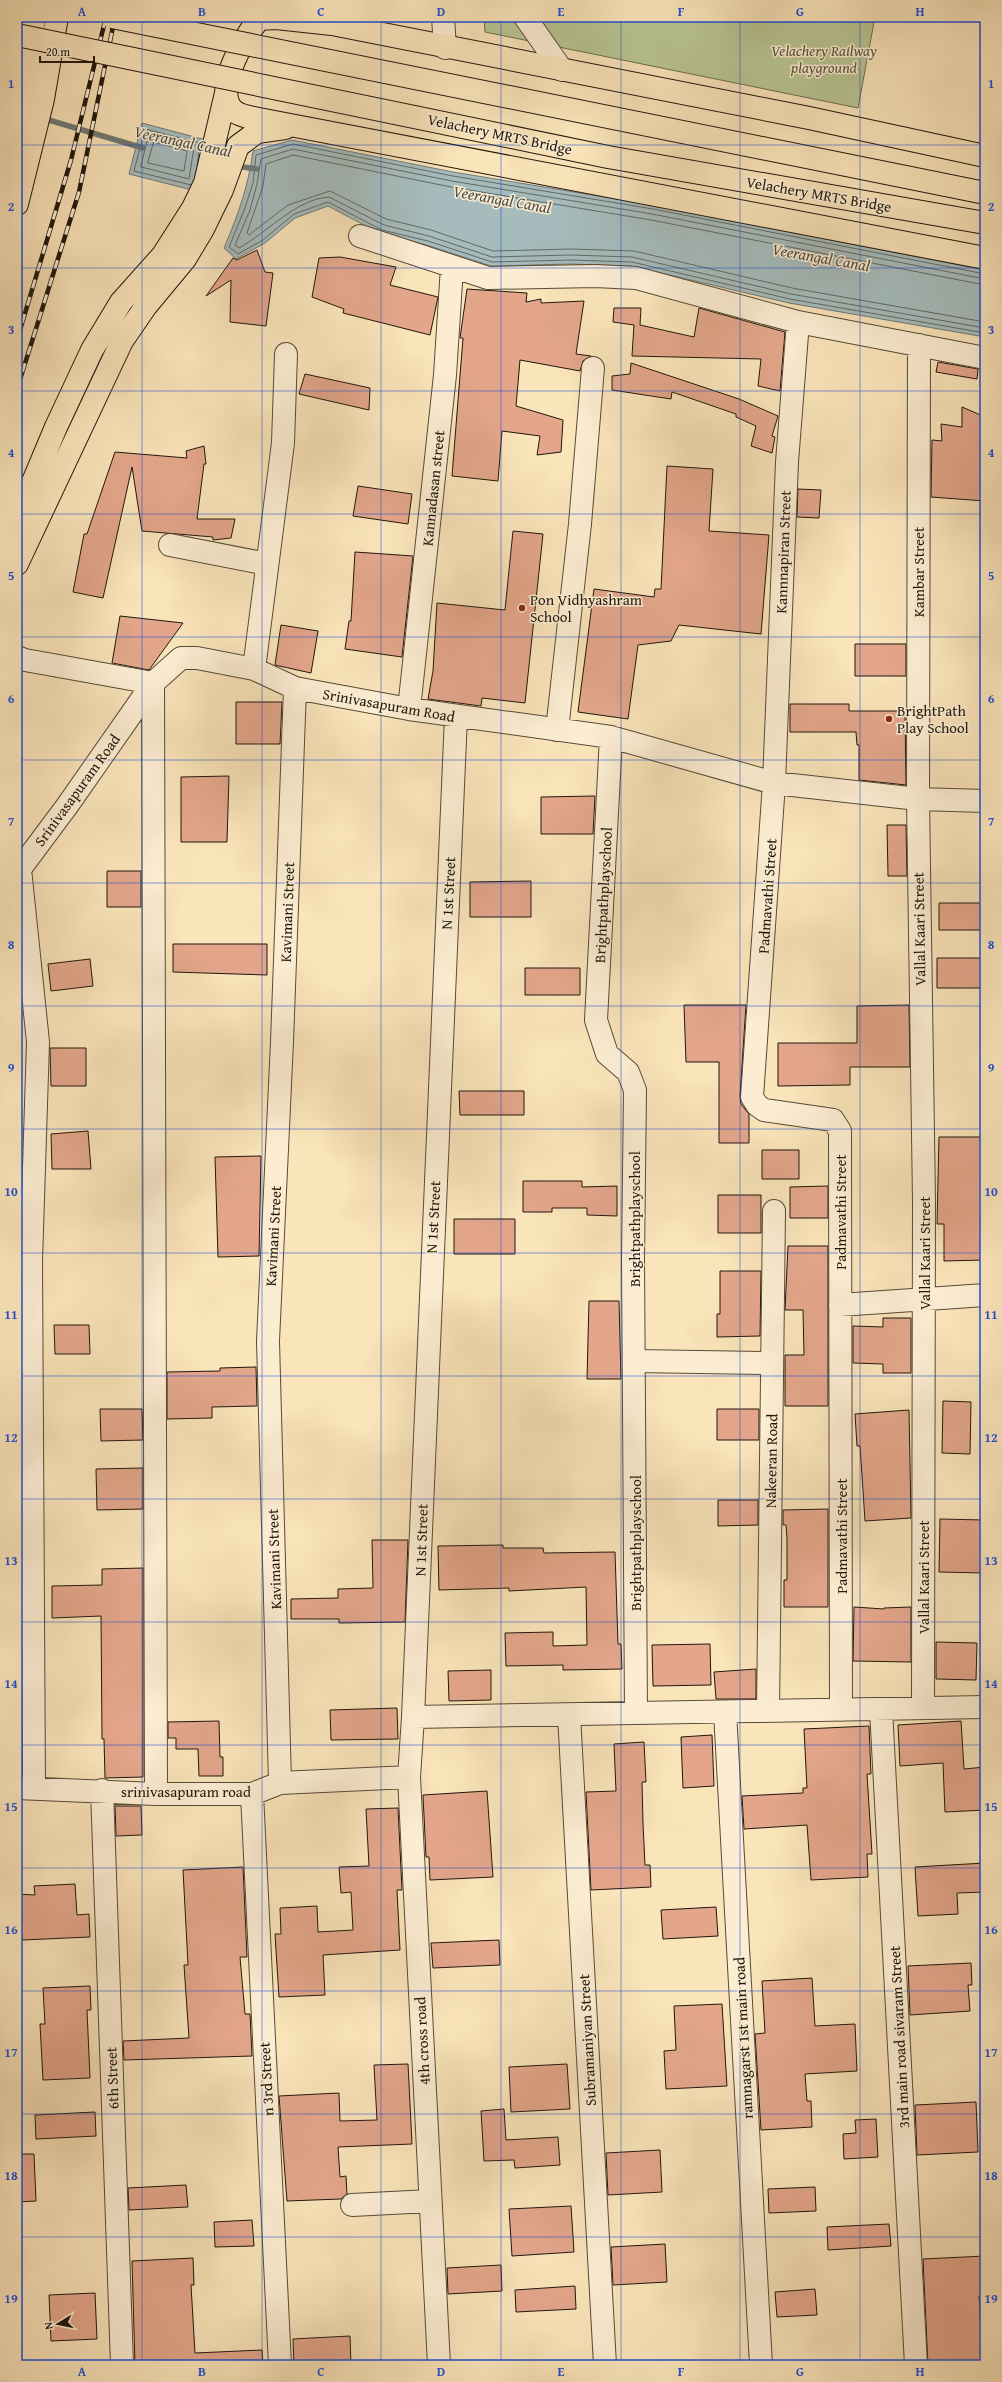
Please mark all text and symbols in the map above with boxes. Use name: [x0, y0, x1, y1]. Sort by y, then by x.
text: A: [78, 2, 87, 21]
text: B: [198, 2, 206, 21]
text: C: [317, 2, 325, 21]
text: D: [437, 2, 445, 21]
text: E: [558, 2, 565, 21]
text: F: [678, 2, 685, 21]
text: G: [796, 2, 804, 21]
text: H: [915, 2, 925, 21]
scale bar: [40, 38, 94, 64]
park label: Velachery Railway playground: [771, 40, 877, 78]
text: 20 m: [46, 43, 70, 60]
text: 1: [8, 74, 14, 93]
text: 1: [988, 74, 994, 93]
street label: Velachery MRTS Bridge: [426, 108, 574, 160]
water label: Veerangal Canal: [132, 119, 234, 163]
street label: Velachery MRTS Bridge: [745, 171, 893, 217]
water label: Veerangal Canal: [451, 179, 553, 219]
text: 2: [8, 197, 15, 216]
text: 2: [988, 197, 995, 216]
water label: Veerangal Canal: [770, 237, 872, 277]
text: 3: [8, 320, 14, 339]
text: 3: [988, 320, 994, 339]
street label: Kannadasan street: [416, 428, 450, 547]
text: 4: [8, 443, 15, 462]
text: 4: [988, 443, 995, 462]
street label: Kannnapiran Street: [770, 489, 796, 614]
street label: Kambar Street: [908, 526, 929, 617]
text: 5: [8, 566, 15, 585]
text: 5: [988, 566, 995, 585]
place label: Pon Vidhyashram School: [530, 589, 643, 627]
marker: Pon Vidhyashram School: [517, 603, 527, 613]
street label: Srinivasapuram Road: [321, 683, 457, 727]
text: 6: [8, 689, 15, 708]
text: 6: [988, 689, 995, 708]
place label: BrightPath Play School: [897, 700, 969, 738]
marker: BrightPath Play School: [884, 714, 894, 724]
street label: Srinivasapuram Road: [29, 730, 125, 850]
text: 7: [8, 812, 15, 831]
text: 7: [988, 812, 995, 831]
street label: Brightpathplayschool: [589, 826, 617, 964]
street label: Padmavathi Street: [752, 837, 782, 954]
street label: N 1st Street: [436, 855, 460, 930]
street label: Kavimani Street: [275, 861, 299, 963]
street label: Vallal Kaari Street: [907, 871, 930, 986]
text: 8: [8, 935, 15, 954]
text: 8: [988, 935, 995, 954]
text: 9: [8, 1058, 15, 1077]
text: 9: [988, 1058, 995, 1077]
street label: Brightpathplayschool: [624, 1151, 645, 1287]
street label: Padmavathi Street: [830, 1153, 851, 1270]
street label: N 1st Street: [421, 1179, 445, 1254]
text: 10: [4, 1182, 18, 1201]
text: 10: [984, 1182, 998, 1201]
street label: Kavimani Street: [260, 1184, 286, 1287]
street label: Vallal Kaari Street: [914, 1195, 935, 1310]
text: 11: [4, 1305, 18, 1324]
text: 11: [984, 1305, 998, 1324]
street label: Nakeeran Road: [760, 1414, 782, 1508]
text: 12: [4, 1428, 18, 1447]
text: 12: [984, 1428, 998, 1447]
street label: Brightpathplayschool: [625, 1475, 646, 1611]
street label: Padmavathi Street: [831, 1477, 852, 1594]
street label: N 1st Street: [409, 1503, 433, 1577]
street label: Kavimani Street: [262, 1508, 286, 1610]
street label: Vallal Kaari Street: [913, 1519, 934, 1634]
text: 13: [4, 1551, 18, 1570]
text: 13: [984, 1551, 998, 1570]
text: 14: [4, 1674, 18, 1693]
text: 14: [984, 1674, 998, 1693]
street label: srinivasapuram road: [121, 1781, 251, 1802]
text: 15: [4, 1797, 18, 1816]
text: 15: [984, 1797, 998, 1816]
text: 16: [4, 1920, 18, 1939]
text: 16: [984, 1920, 998, 1939]
street label: 3rd main road sivaram Street: [884, 1944, 914, 2129]
street label: ramnagarst 1st main road: [728, 1957, 758, 2119]
street label: Subramaniyan Street: [573, 1973, 601, 2107]
street label: 4th cross road: [409, 1996, 435, 2086]
street label: n 3rd Street: [254, 2041, 278, 2117]
text: 17: [4, 2043, 18, 2062]
text: 17: [984, 2043, 998, 2062]
street label: 6th Street: [100, 2046, 124, 2109]
text: 18: [4, 2166, 18, 2185]
text: 18: [984, 2166, 998, 2185]
text: 19: [4, 2289, 18, 2308]
text: 19: [984, 2289, 998, 2308]
north arrow: [38, 2304, 78, 2344]
text: N: [40, 2320, 57, 2331]
text: A: [78, 2362, 87, 2381]
text: B: [198, 2362, 206, 2381]
text: C: [317, 2362, 325, 2381]
text: D: [437, 2362, 445, 2381]
text: E: [558, 2362, 565, 2381]
text: F: [678, 2362, 685, 2381]
text: G: [796, 2362, 804, 2381]
text: H: [915, 2362, 925, 2381]

